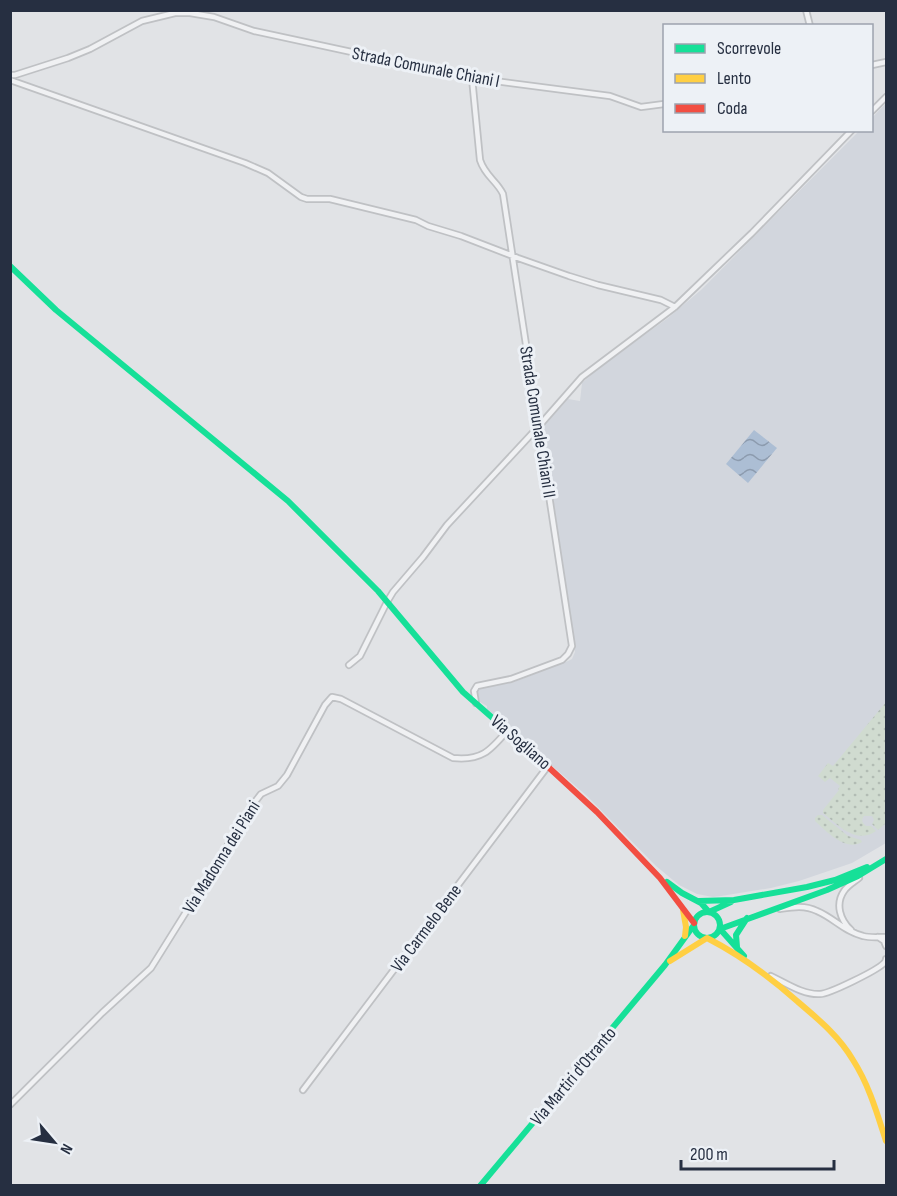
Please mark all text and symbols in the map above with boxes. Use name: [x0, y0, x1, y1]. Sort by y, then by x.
legend: [663, 24, 873, 132]
text: Scorrevole: [717, 38, 781, 59]
street label: Strada Comunale Chiani I: [350, 43, 501, 92]
text: Lento: [717, 68, 751, 89]
text: Coda: [717, 98, 748, 119]
street label: Strada Comunale Chiani II: [515, 345, 560, 499]
street label: Via Sogliano: [486, 711, 555, 774]
street label: Via Madonna dei Piani: [178, 797, 264, 917]
street label: Via Carmelo Bene: [387, 880, 466, 976]
street label: Via Martiri d'Otranto: [526, 1023, 621, 1130]
north arrow: [24, 1112, 84, 1172]
scale bar: [681, 1133, 834, 1171]
text: N: [55, 1140, 76, 1157]
text: 200 m: [690, 1144, 728, 1165]

